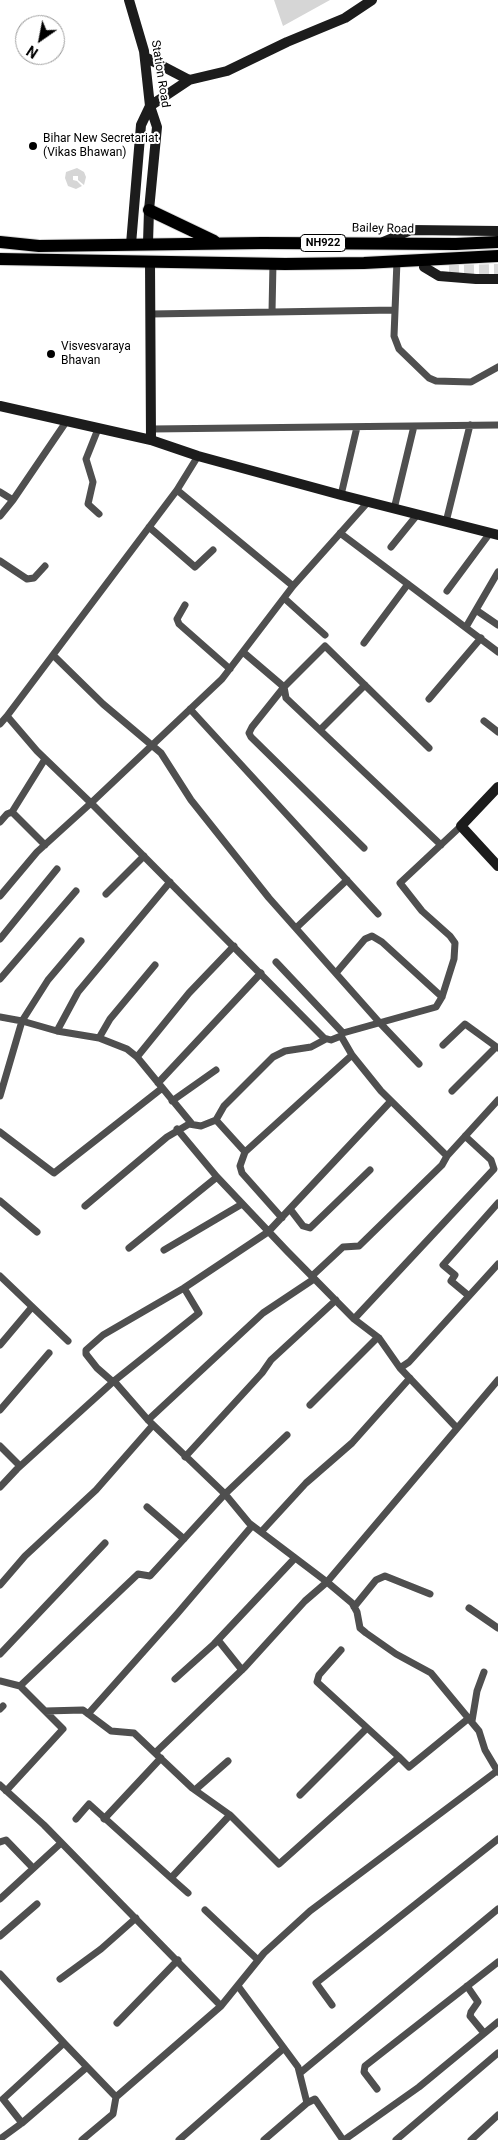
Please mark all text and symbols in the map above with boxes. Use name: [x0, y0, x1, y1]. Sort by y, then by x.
north arrow: [15, 15, 65, 65]
street label: Station Road: [148, 39, 172, 109]
text: N: [24, 42, 41, 61]
place label: Bihar New Secretariat (Vikas Bhawan): [43, 132, 158, 160]
marker: Bihar New Secretariat (Vikas Bhawan): [27, 140, 39, 152]
street label: Bailey Road: [352, 221, 414, 237]
road number: NH922: [300, 234, 346, 252]
place label: Visvesvaraya Bhavan: [61, 340, 131, 368]
marker: Visvesvaraya Bhavan: [45, 348, 57, 360]

